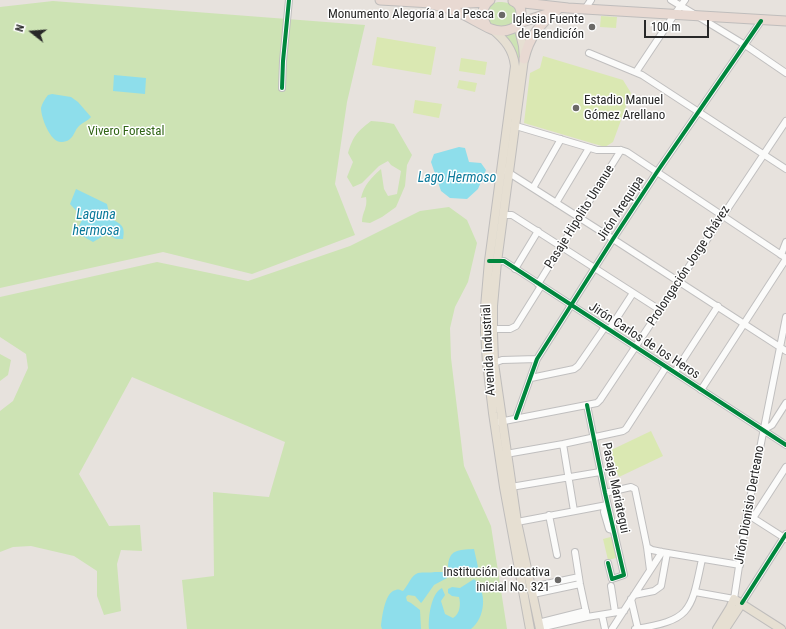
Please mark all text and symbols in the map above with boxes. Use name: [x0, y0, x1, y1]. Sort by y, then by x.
place label: Monumento Alegoría a La Pesca: [328, 7, 494, 23]
marker: Monumento Alegoría a La Pesca: [497, 10, 507, 20]
north arrow: [12, 12, 52, 52]
place label: Iglesia Fuente de Bendicíón: [512, 12, 584, 43]
scale bar: [646, 12, 711, 38]
text: 100 m: [651, 20, 681, 34]
marker: Iglesia Fuente de Bendicíón: [587, 22, 597, 32]
text: N: [13, 23, 27, 33]
place label: Estadio Manuel Gómez Arellano: [584, 93, 665, 124]
marker: Estadio Manuel Gómez Arellano: [571, 103, 581, 113]
park label: Vivero Forestal: [88, 124, 164, 140]
street label: Pasaje Hipolito Unanue: [542, 162, 618, 272]
water label: Lago Hermoso: [418, 170, 496, 186]
street label: Jirón Arequipa: [594, 173, 648, 245]
street label: Prolongación Jorge Chávez: [644, 203, 734, 329]
water label: Laguna hermosa: [73, 207, 119, 240]
street label: Jirón Carlos de los Heros: [586, 299, 702, 383]
street label: Avenida Industrial: [479, 304, 499, 396]
street label: Pasaje Mariategui: [598, 441, 632, 535]
street label: Jirón Dionisio Derteano: [732, 444, 768, 566]
place label: Institución educativa inicial No. 321: [443, 565, 550, 596]
marker: Institución educativa inicial No. 321: [553, 575, 563, 585]

